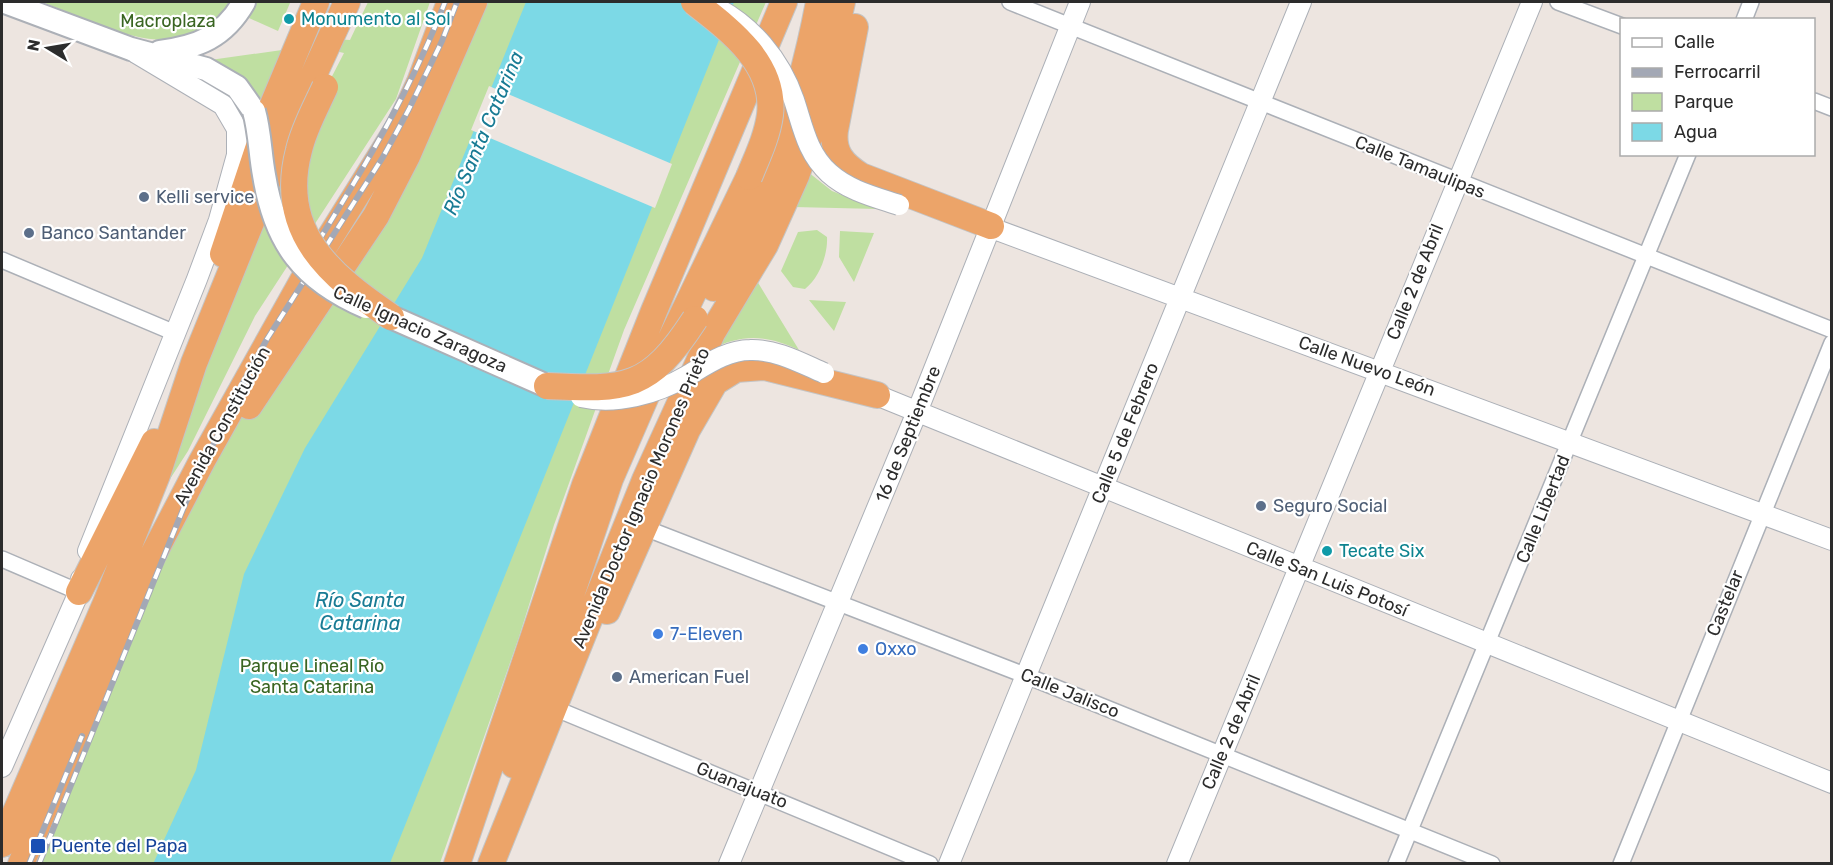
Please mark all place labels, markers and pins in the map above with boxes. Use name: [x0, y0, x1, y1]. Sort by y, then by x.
place label: Monumento al Sol: [301, 8, 451, 30]
marker: Monumento al Sol: [282, 12, 296, 26]
place label: Kelli service: [156, 186, 254, 208]
marker: Kelli service: [137, 190, 151, 204]
place label: Banco Santander: [41, 222, 186, 244]
marker: Banco Santander: [22, 226, 36, 240]
place label: Seguro Social: [1273, 495, 1387, 517]
marker: Seguro Social: [1254, 499, 1268, 513]
place label: Tecate Six: [1339, 540, 1425, 562]
marker: Tecate Six: [1320, 544, 1334, 558]
place label: 7-Eleven: [670, 623, 743, 645]
marker: 7-Eleven: [651, 627, 665, 641]
place label: Oxxo: [875, 638, 917, 660]
marker: Oxxo: [856, 642, 870, 656]
place label: American Fuel: [629, 666, 749, 688]
marker: American Fuel: [610, 670, 624, 684]
place label: Puente del Papa: [51, 835, 187, 857]
marker: Puente del Papa: [29, 837, 47, 855]

